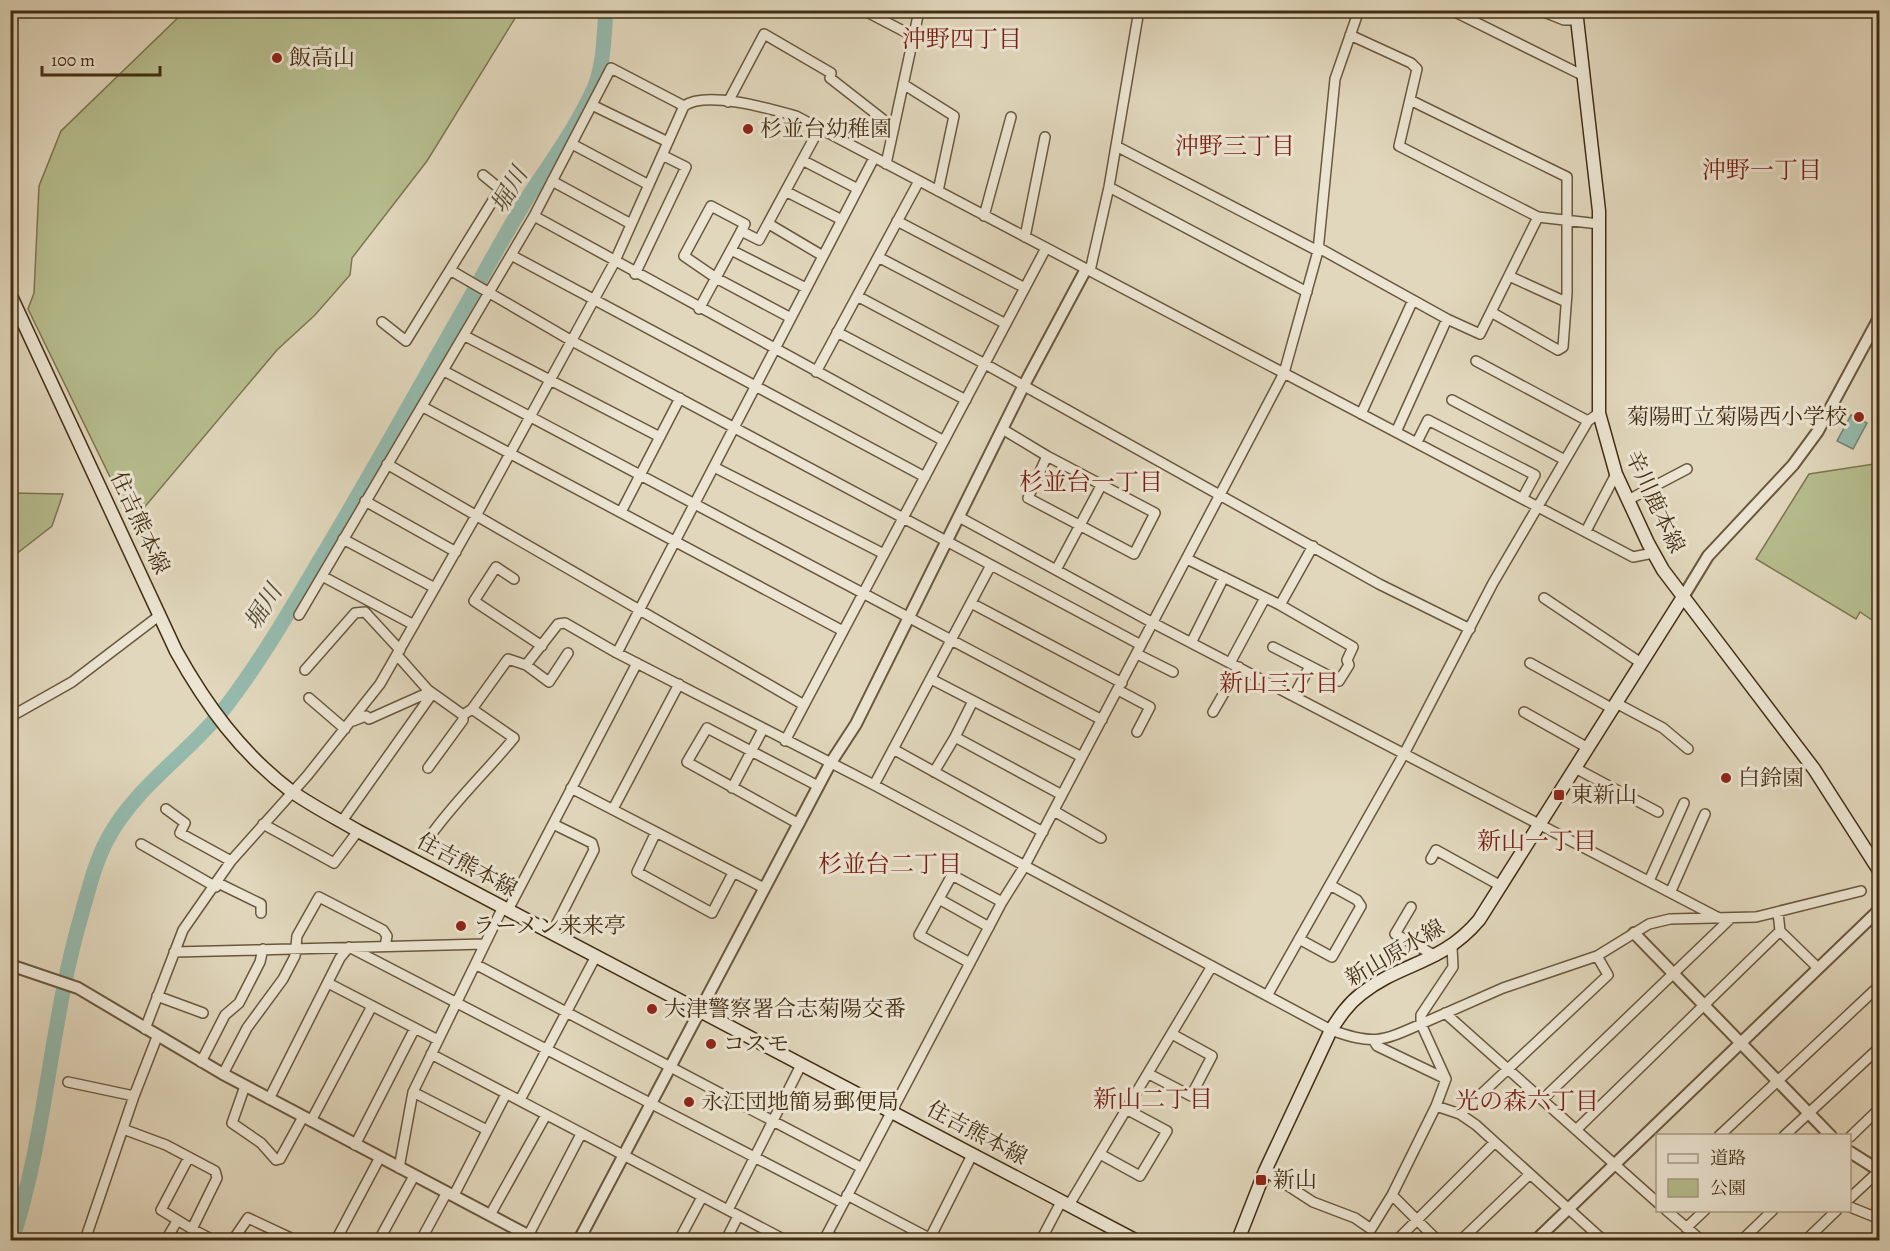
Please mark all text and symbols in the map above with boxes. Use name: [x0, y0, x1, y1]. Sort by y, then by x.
district label: 沖野四丁目: [902, 23, 1022, 55]
scale bar: [42, 39, 160, 77]
place label: 飯高山: [289, 43, 355, 73]
text: 100 m: [51, 48, 95, 72]
marker: 飯高山: [270, 51, 284, 65]
place label: 杉並台幼稚園: [760, 114, 892, 144]
marker: 杉並台幼稚園: [741, 122, 755, 136]
district label: 沖野三丁目: [1175, 130, 1295, 162]
district label: 沖野一丁目: [1702, 154, 1822, 186]
water label: 堀川: [483, 159, 536, 219]
place label: 菊陽町立菊陽西小学校: [1627, 402, 1847, 432]
marker: 菊陽町立菊陽西小学校: [1852, 410, 1866, 424]
street label: 辛川鹿本線: [1618, 446, 1692, 558]
district label: 杉並台一丁目: [1019, 466, 1163, 498]
street label: 住吉熊本線: [103, 467, 177, 579]
water label: 堀川: [237, 576, 291, 636]
district label: 新山三丁目: [1219, 667, 1339, 699]
place label: 白鈴園: [1738, 763, 1804, 793]
marker: 白鈴園: [1719, 771, 1733, 785]
place label: 東新山: [1571, 780, 1637, 810]
marker: 東新山: [1552, 788, 1566, 802]
district label: 新山一丁目: [1477, 825, 1597, 857]
street label: 住吉熊本線: [411, 826, 523, 904]
district label: 杉並台二丁目: [818, 848, 962, 880]
place label: ラーメン来来亭: [473, 911, 626, 941]
street label: 新山原水線: [1340, 913, 1450, 993]
marker: ラーメン来来亭: [454, 919, 468, 933]
place label: 大津警察署合志菊陽交番: [664, 994, 906, 1024]
marker: 大津警察署合志菊陽交番: [645, 1002, 659, 1016]
place label: コスモ: [723, 1029, 789, 1059]
marker: コスモ: [704, 1037, 718, 1051]
district label: 新山二丁目: [1093, 1083, 1213, 1115]
district label: 光の森六丁目: [1455, 1085, 1599, 1117]
place label: 永江団地簡易郵便局: [701, 1087, 899, 1117]
street label: 住吉熊本線: [921, 1094, 1033, 1172]
marker: 永江団地簡易郵便局: [682, 1095, 696, 1109]
legend: [1656, 1134, 1851, 1212]
text: 道路: [1710, 1146, 1746, 1170]
place label: 新山: [1273, 1165, 1317, 1195]
marker: 新山: [1254, 1173, 1268, 1187]
text: 公園: [1710, 1176, 1746, 1200]

